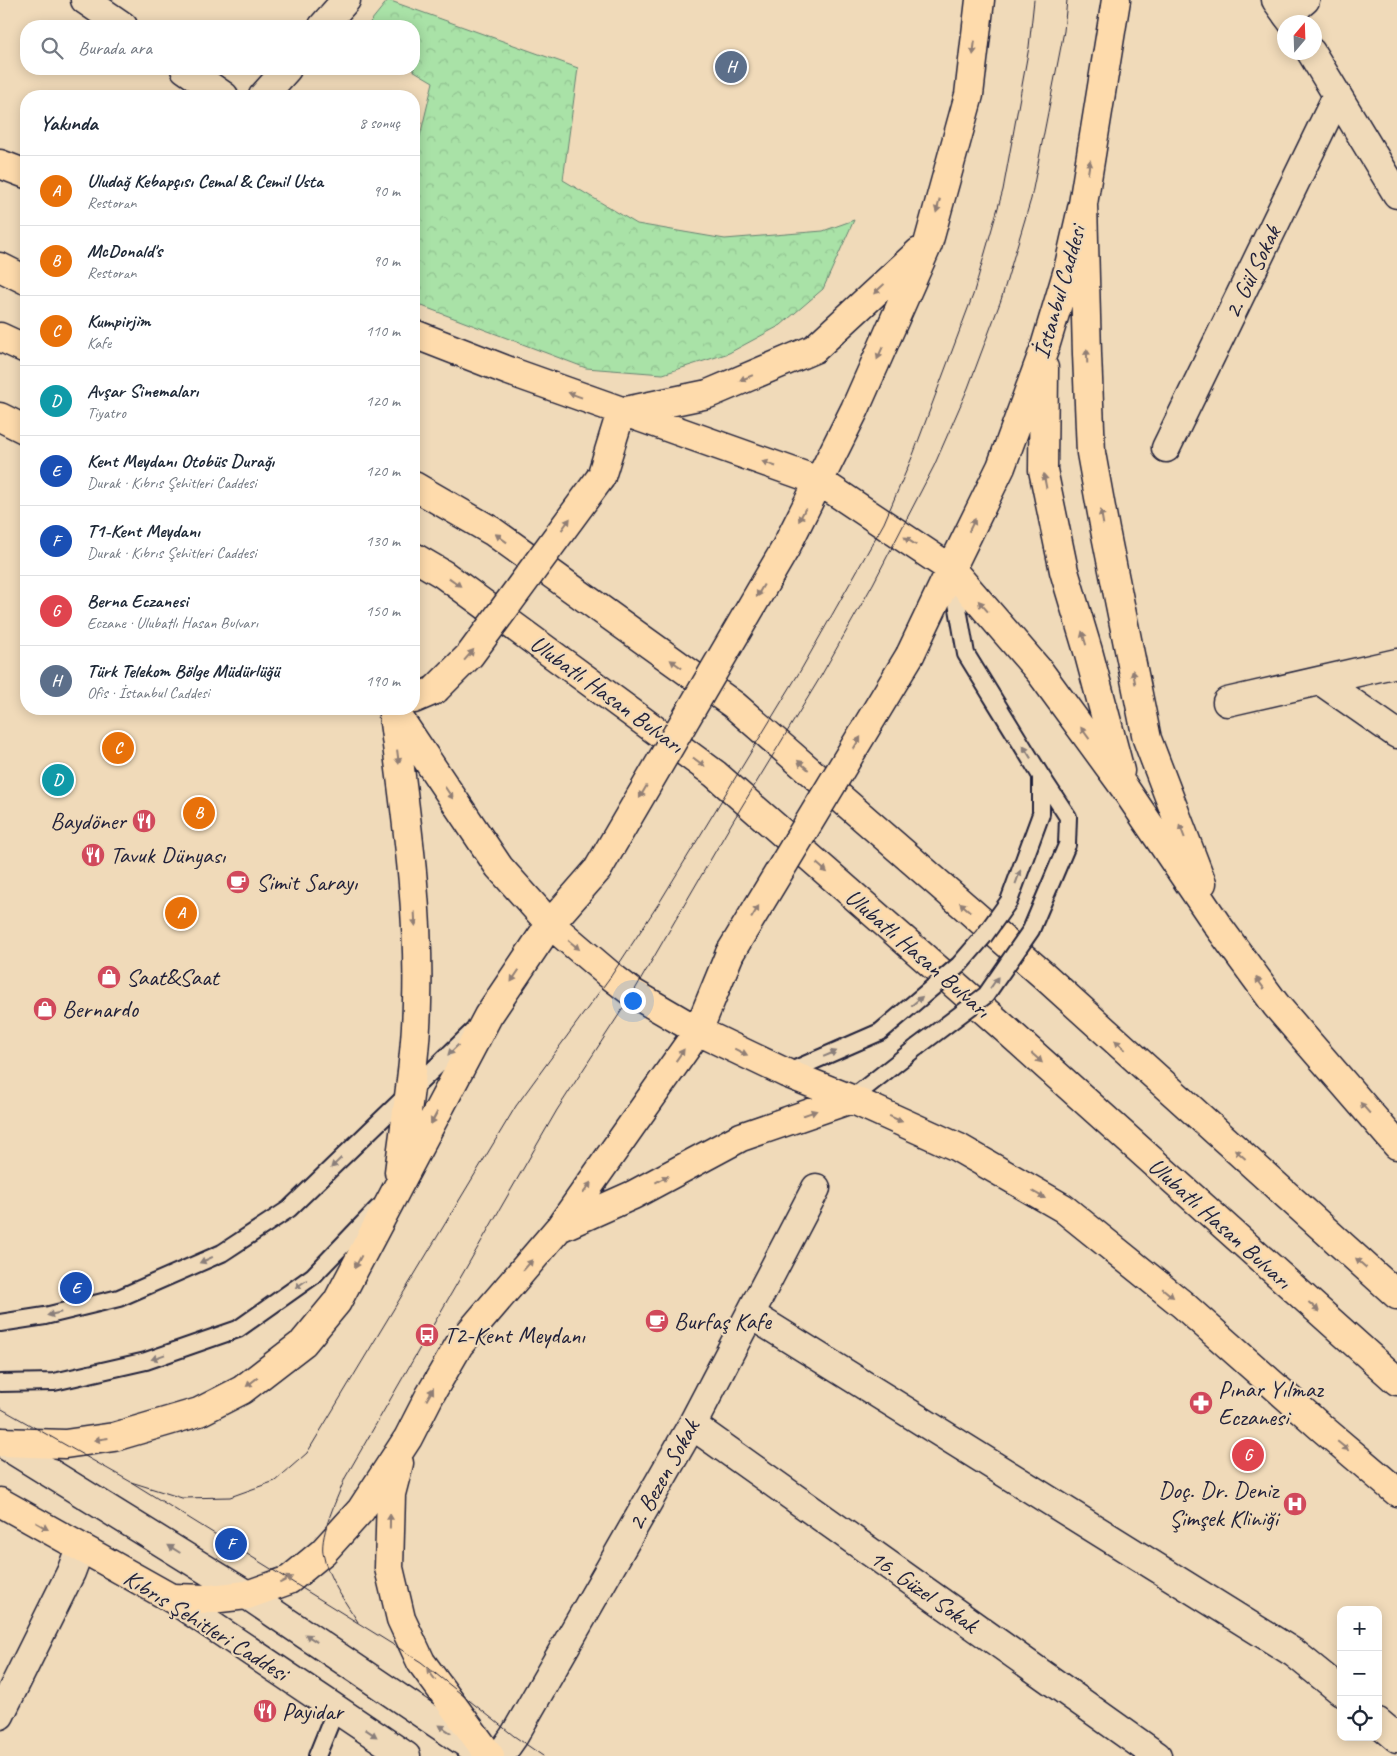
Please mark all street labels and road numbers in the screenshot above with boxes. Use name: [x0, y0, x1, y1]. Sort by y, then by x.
street label: 2. Gül Sokak: [1217, 219, 1288, 323]
street label: İstanbul Caddesi: [1026, 220, 1093, 362]
street label: Ulubatlı Hasan Bulvarı: [524, 628, 691, 761]
street label: Ulubatlı Hasan Bulvarı: [839, 882, 998, 1025]
street label: Ulubatlı Hasan Bulvarı: [1142, 1151, 1299, 1296]
street label: 2. Bezen Sokak: [620, 1413, 707, 1536]
street label: 16. Güzel Sokak: [864, 1543, 986, 1641]
street label: Kıbrıs Şehitleri Caddesi: [118, 1562, 296, 1689]

